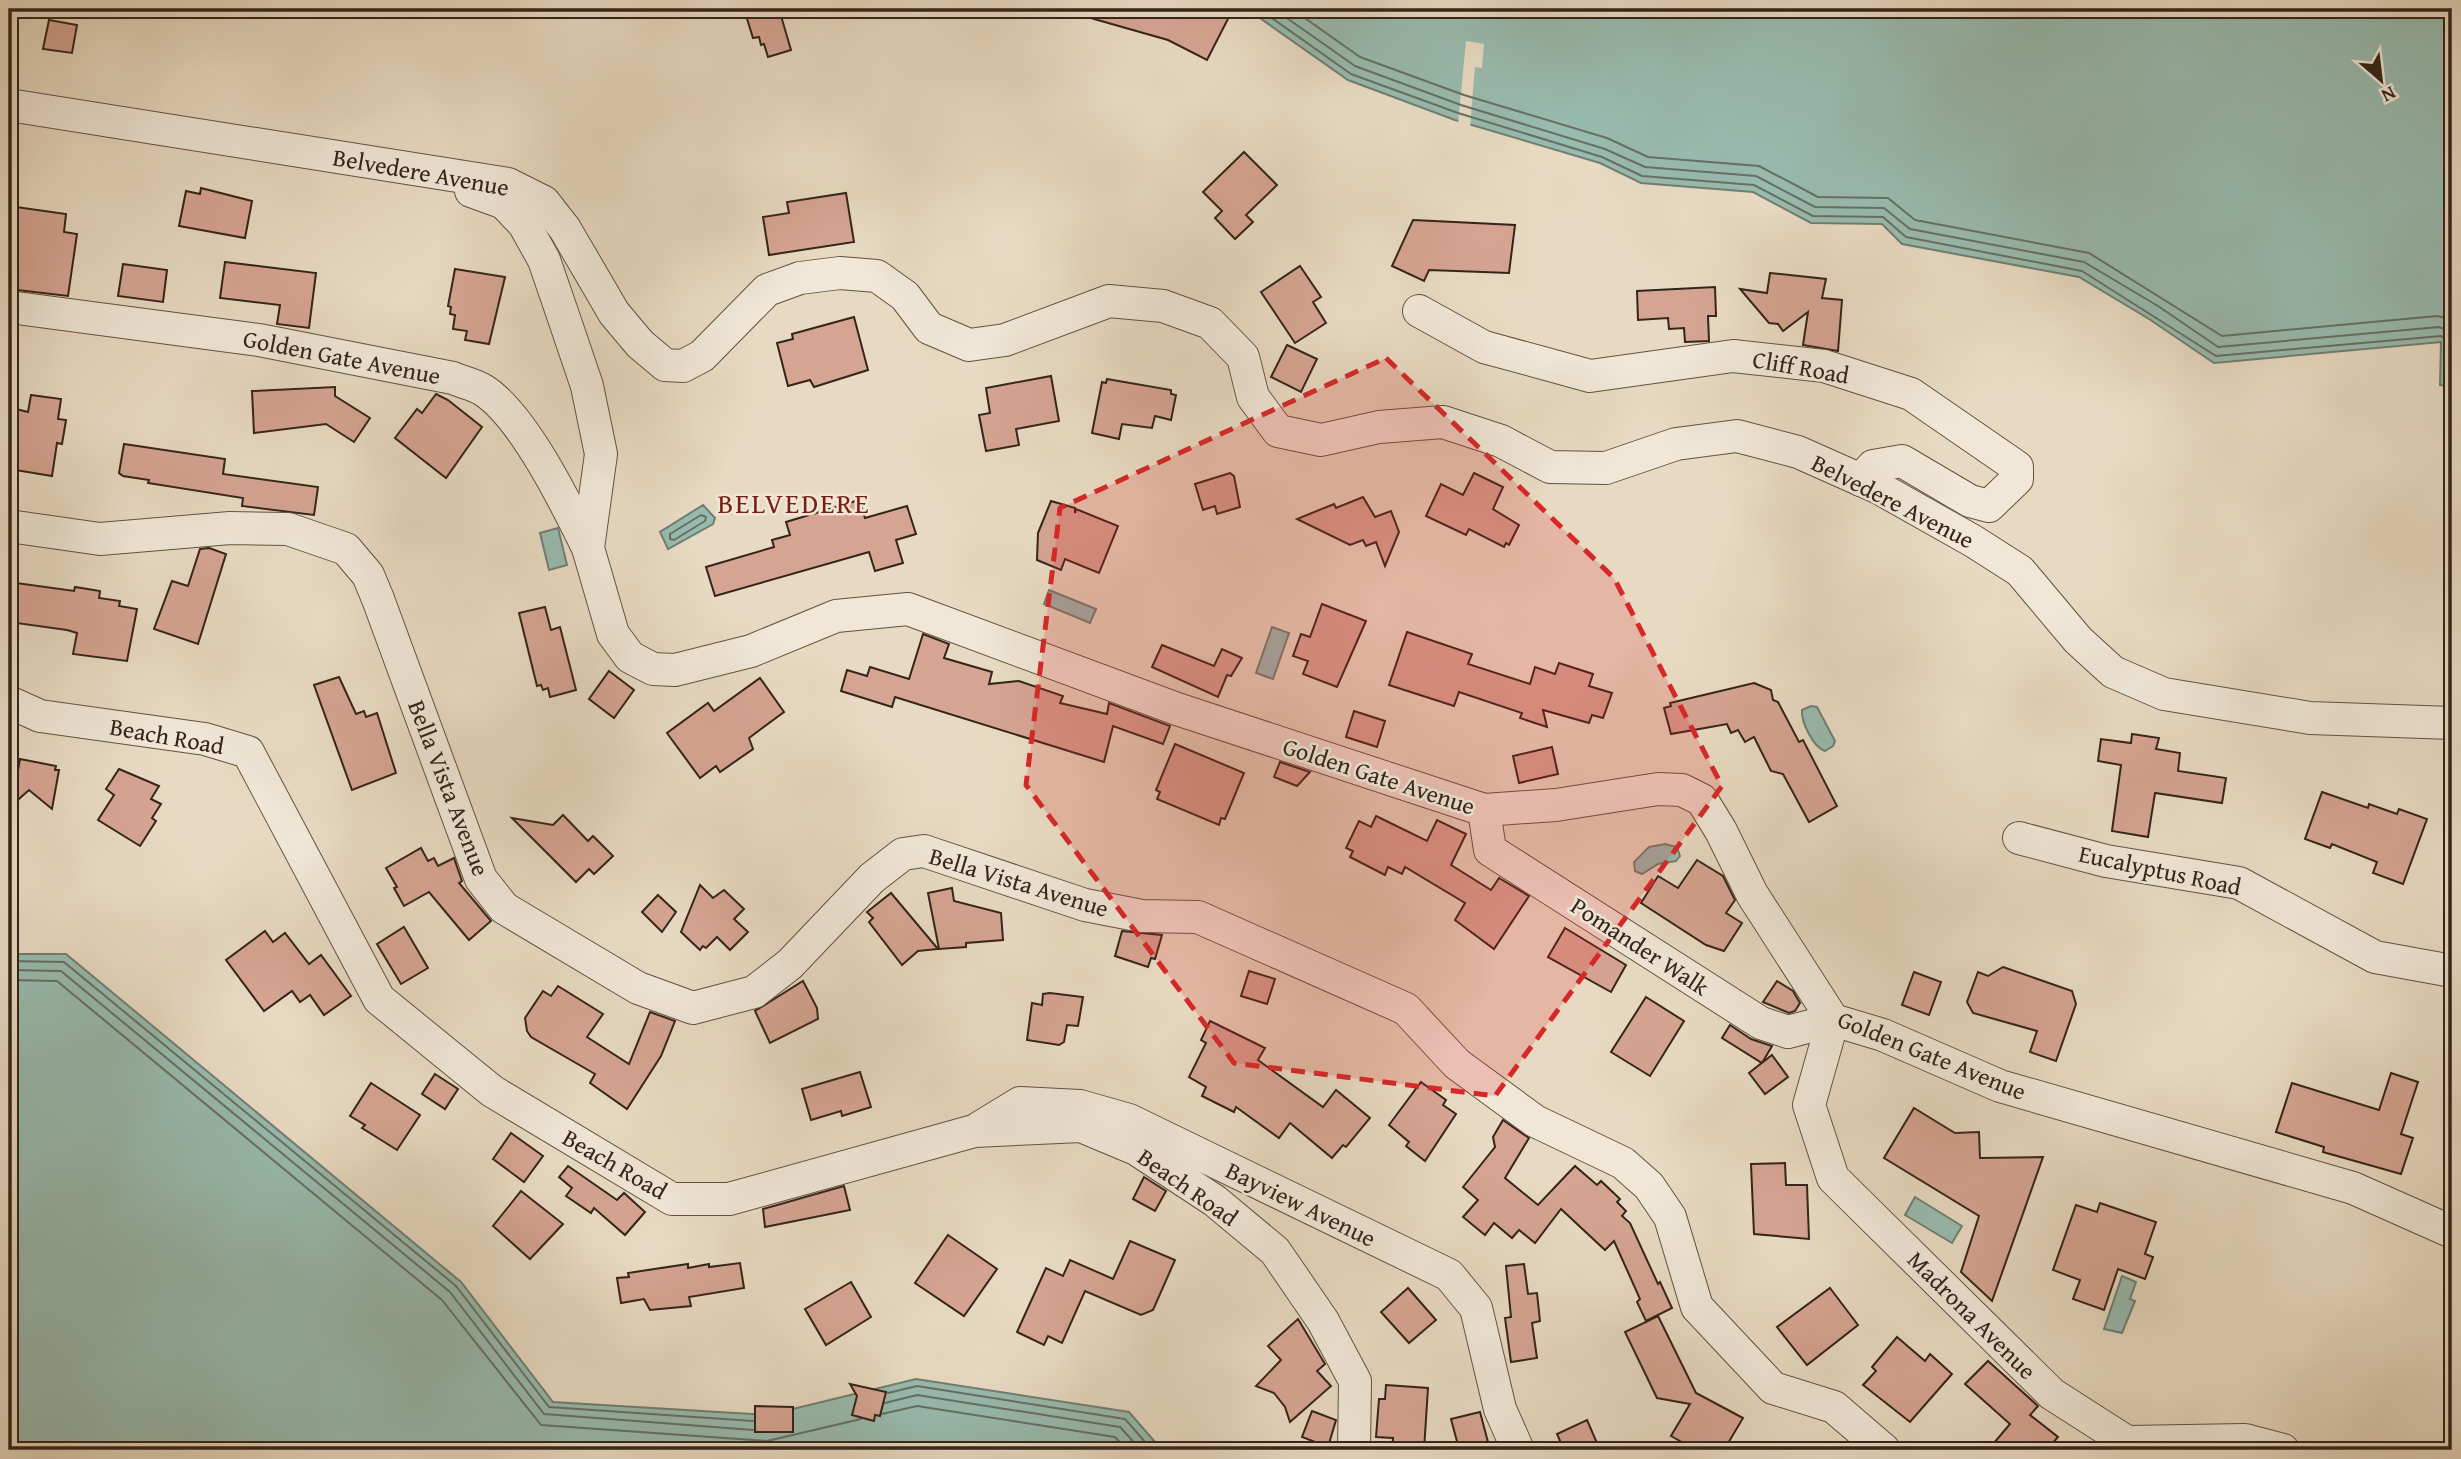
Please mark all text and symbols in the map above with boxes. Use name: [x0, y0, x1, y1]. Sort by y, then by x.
north arrow: [2346, 46, 2416, 116]
text: N: [2377, 80, 2401, 110]
street label: Belvedere Avenue: [330, 139, 512, 205]
street label: Golden Gate Avenue: [240, 321, 444, 393]
street label: Cliff Road: [1750, 341, 1852, 393]
street label: Belvedere Avenue: [1806, 445, 1980, 557]
district label: BELVEDERE: [717, 482, 871, 523]
street label: Bella Vista Avenue: [399, 695, 499, 881]
street label: Beach Road: [107, 709, 227, 763]
street label: Golden Gate Avenue: [1278, 728, 1480, 824]
street label: Eucalyptus Road: [2076, 836, 2245, 904]
street label: Bella Vista Avenue: [925, 838, 1113, 926]
street label: Pomander Walk: [1564, 888, 1717, 1004]
street label: Golden Gate Avenue: [1833, 1001, 2031, 1109]
street label: Beach Road: [556, 1120, 674, 1208]
street label: Beach Road: [1131, 1140, 1245, 1235]
street label: Bayview Avenue: [1220, 1153, 1382, 1255]
street label: Madrona Avenue: [1900, 1243, 2044, 1387]

